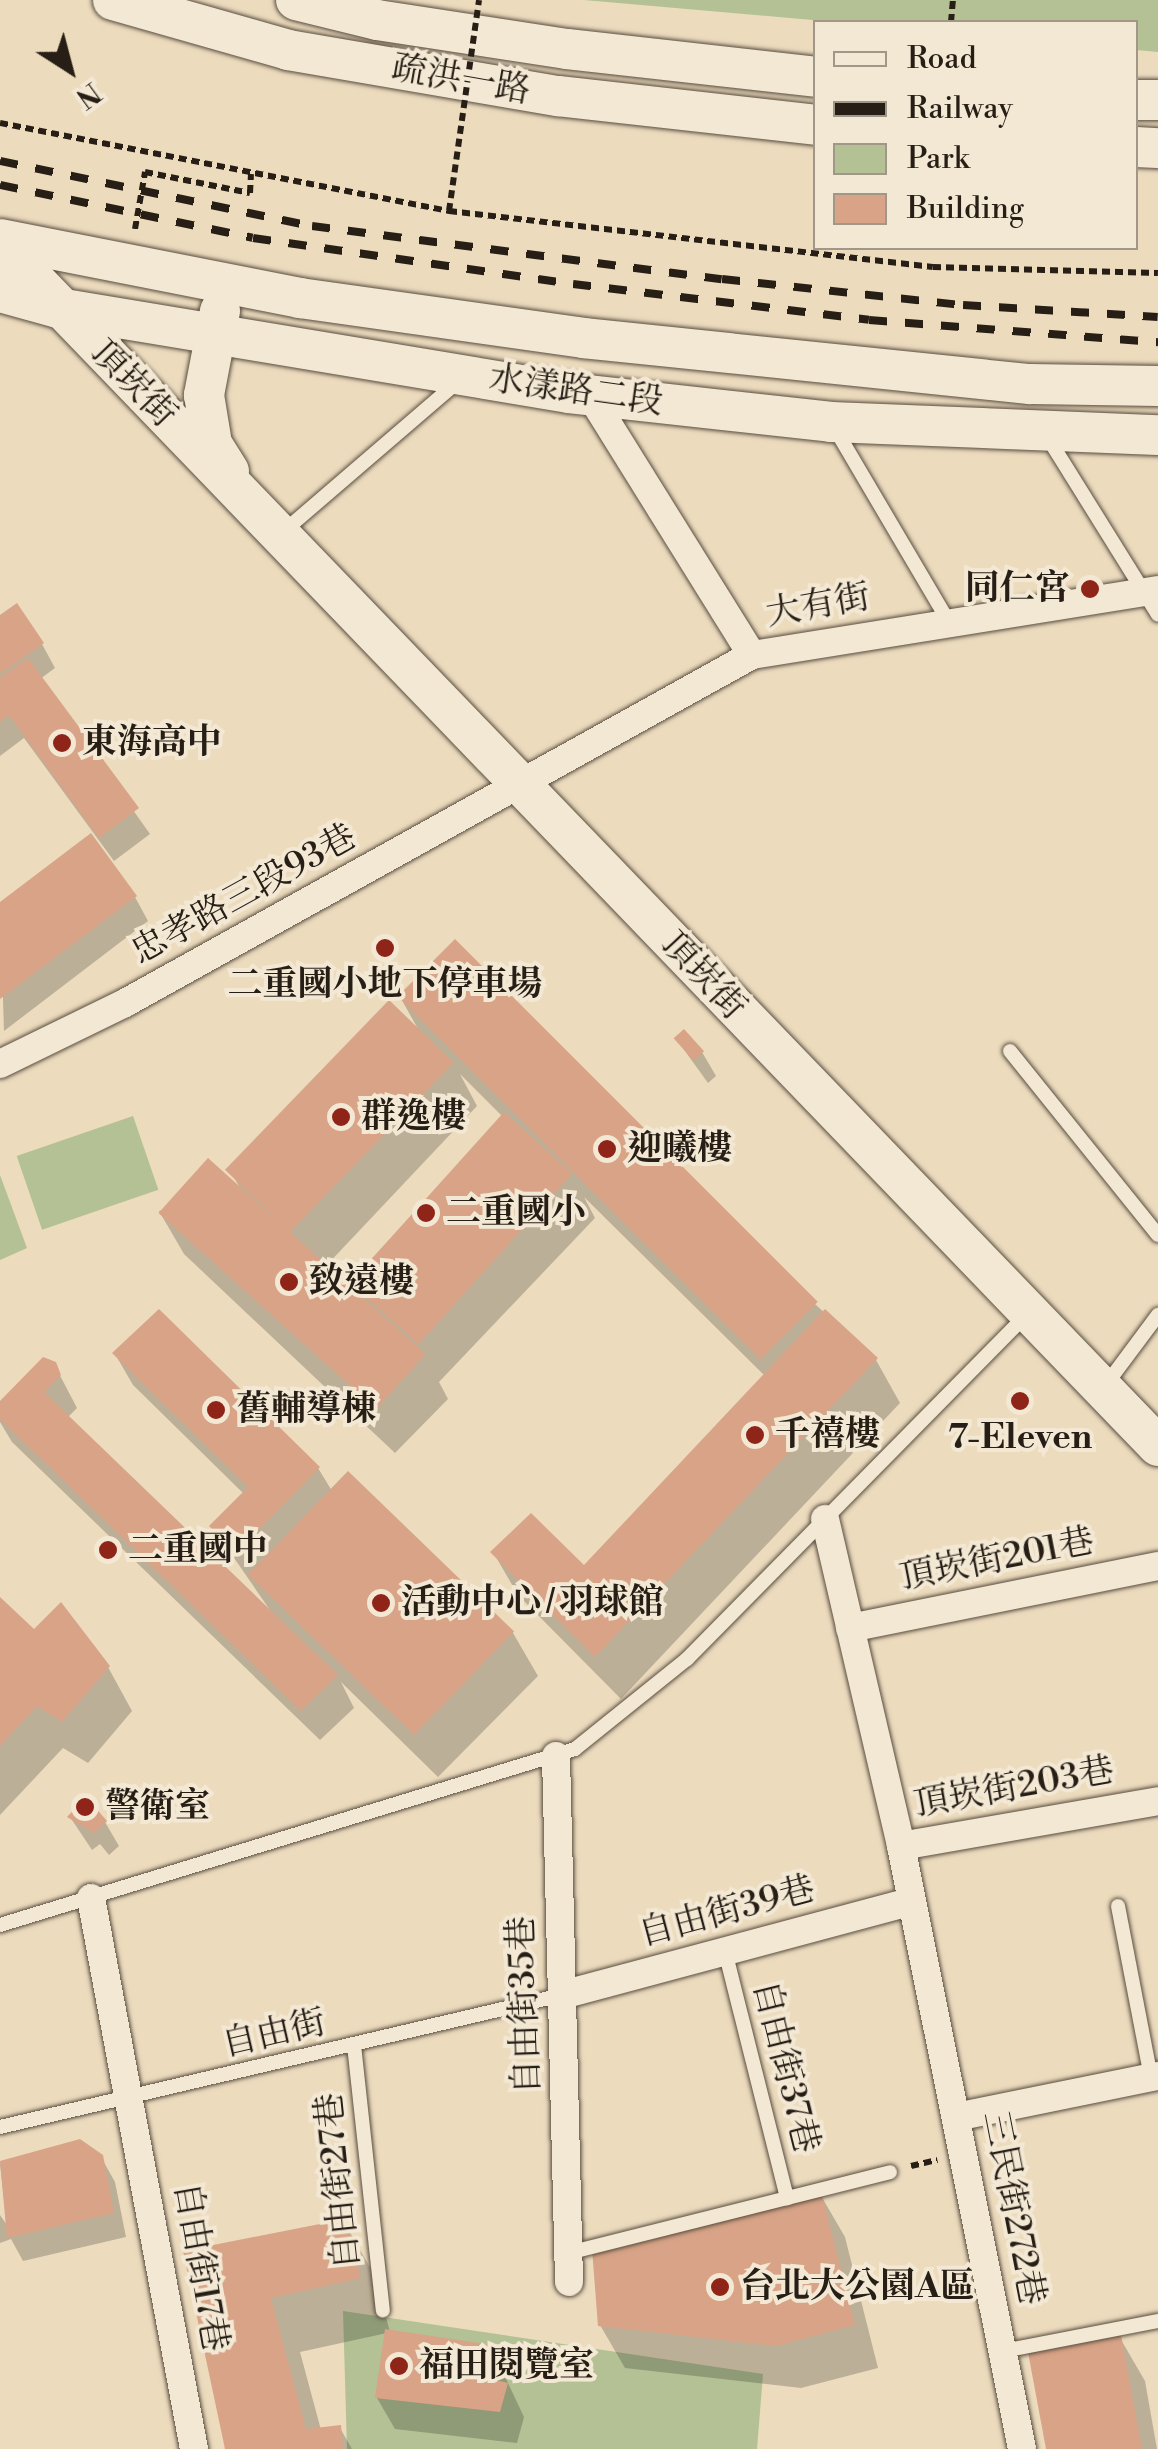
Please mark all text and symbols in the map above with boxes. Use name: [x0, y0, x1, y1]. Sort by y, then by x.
north arrow: [20, 20, 120, 120]
legend: [813, 20, 1138, 250]
text: Road: [907, 40, 977, 78]
street label: 疏洪一路: [388, 47, 534, 113]
text: N: [69, 74, 107, 115]
text: Railway: [907, 90, 1013, 128]
text: Park: [907, 140, 969, 178]
text: Building: [907, 190, 1024, 228]
street label: 頂崁街: [81, 332, 185, 436]
street label: 水漾路二段: [486, 358, 666, 424]
place label: 同仁宮: [965, 568, 1070, 610]
street label: 大有街: [763, 576, 873, 636]
marker: 同仁宮: [1079, 578, 1101, 600]
place label: 東海高中: [82, 722, 222, 764]
marker: 東海高中: [51, 732, 73, 754]
street label: 忠孝路三段93巷: [124, 816, 364, 974]
street label: 頂崁街: [652, 923, 754, 1029]
marker: 二重國小地下停車場: [374, 937, 396, 959]
place label: 二重國小地下停車場: [228, 964, 542, 1006]
place label: 群逸樓: [361, 1096, 466, 1138]
marker: 群逸樓: [330, 1106, 352, 1128]
place label: 迎曦樓: [627, 1128, 732, 1170]
marker: 迎曦樓: [596, 1138, 618, 1160]
place label: 二重國小: [446, 1192, 586, 1234]
marker: 二重國小: [415, 1202, 437, 1224]
place label: 致遠樓: [309, 1261, 414, 1303]
marker: 致遠樓: [278, 1271, 300, 1293]
place label: 舊輔導棟: [236, 1389, 376, 1431]
marker: 7-Eleven: [1009, 1390, 1031, 1412]
marker: 舊輔導棟: [205, 1399, 227, 1421]
place label: 千禧樓: [775, 1414, 880, 1456]
place label: 7-Eleven: [948, 1417, 1092, 1459]
marker: 千禧樓: [744, 1424, 766, 1446]
street label: 頂崁街201巷: [896, 1521, 1098, 1599]
place label: 二重國中: [128, 1529, 268, 1571]
marker: 二重國中: [97, 1539, 119, 1561]
place label: 活動中心 / 羽球館: [401, 1582, 664, 1624]
marker: 活動中心 / 羽球館: [370, 1592, 392, 1614]
street label: 頂崁街203巷: [911, 1750, 1117, 1826]
place label: 警衛室: [105, 1786, 210, 1828]
marker: 警衛室: [74, 1796, 96, 1818]
street label: 自由街39巷: [634, 1868, 820, 1956]
street label: 自由街35巷: [501, 1915, 549, 2095]
street label: 自由街37巷: [743, 1976, 827, 2158]
street label: 自由街: [218, 2002, 330, 2066]
street label: 自由街27巷: [309, 2091, 369, 2271]
street label: 三民街272巷: [974, 2107, 1052, 2309]
street label: 自由街17巷: [164, 2179, 236, 2355]
place label: 台北大公園A區: [740, 2266, 975, 2308]
marker: 台北大公園A區: [709, 2276, 731, 2298]
place label: 福田閱覽室: [419, 2345, 594, 2387]
marker: 福田閱覽室: [388, 2355, 410, 2377]

